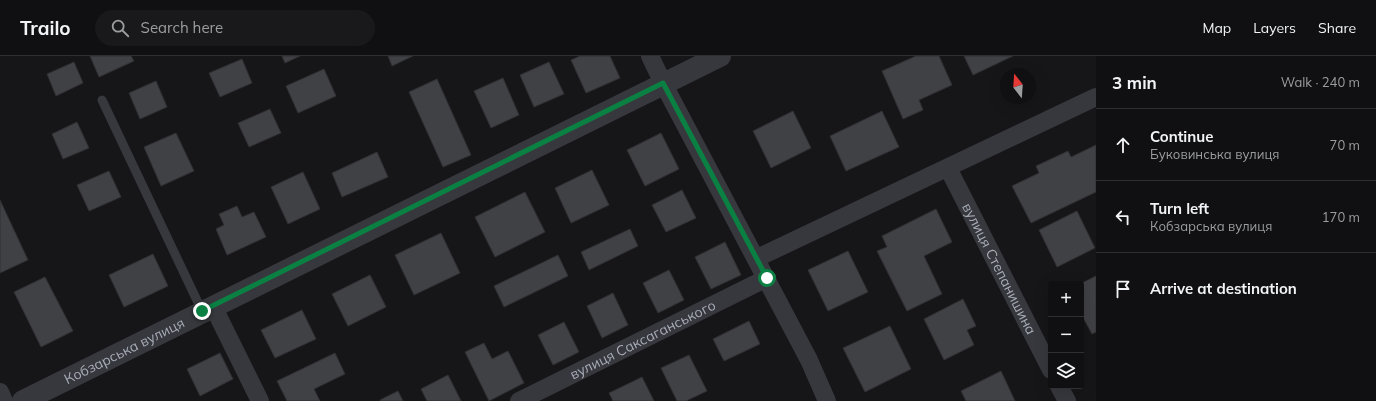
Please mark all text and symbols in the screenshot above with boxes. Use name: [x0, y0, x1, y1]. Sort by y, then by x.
search box: [95, 10, 375, 46]
text: Trailo: [20, 16, 71, 40]
icon: search: [109, 17, 131, 39]
text: Search here: [141, 18, 223, 37]
text: Map: [1202, 19, 1231, 37]
text: Layers: [1253, 19, 1296, 37]
text: Share: [1318, 19, 1356, 37]
north arrow: [1000, 68, 1036, 104]
text: 3 min: [1112, 72, 1157, 93]
text: Walk · 240 m: [1281, 74, 1360, 90]
text: Continue: [1150, 127, 1213, 146]
icon: ahead: [1112, 134, 1134, 156]
text: 70 m: [1330, 137, 1360, 153]
text: Буковинська вулиця: [1150, 146, 1280, 162]
text: Turn left: [1150, 199, 1209, 218]
street label: вулиця Степанишина: [958, 200, 1040, 338]
icon: left: [1112, 206, 1134, 228]
text: 170 m: [1322, 209, 1360, 225]
text: Кобзарська вулиця: [1150, 218, 1272, 234]
route start: [758, 269, 776, 287]
icon: arrive: [1112, 278, 1134, 300]
text: Arrive at destination: [1150, 279, 1297, 298]
map controls: [1048, 281, 1084, 389]
button: +: [1048, 281, 1084, 317]
street label: вулиця Саксаганського: [567, 296, 719, 383]
route end: [193, 302, 211, 320]
street label: Кобзарська вулиця: [61, 314, 187, 388]
button: −: [1048, 317, 1084, 353]
button: layers: [1048, 353, 1084, 389]

